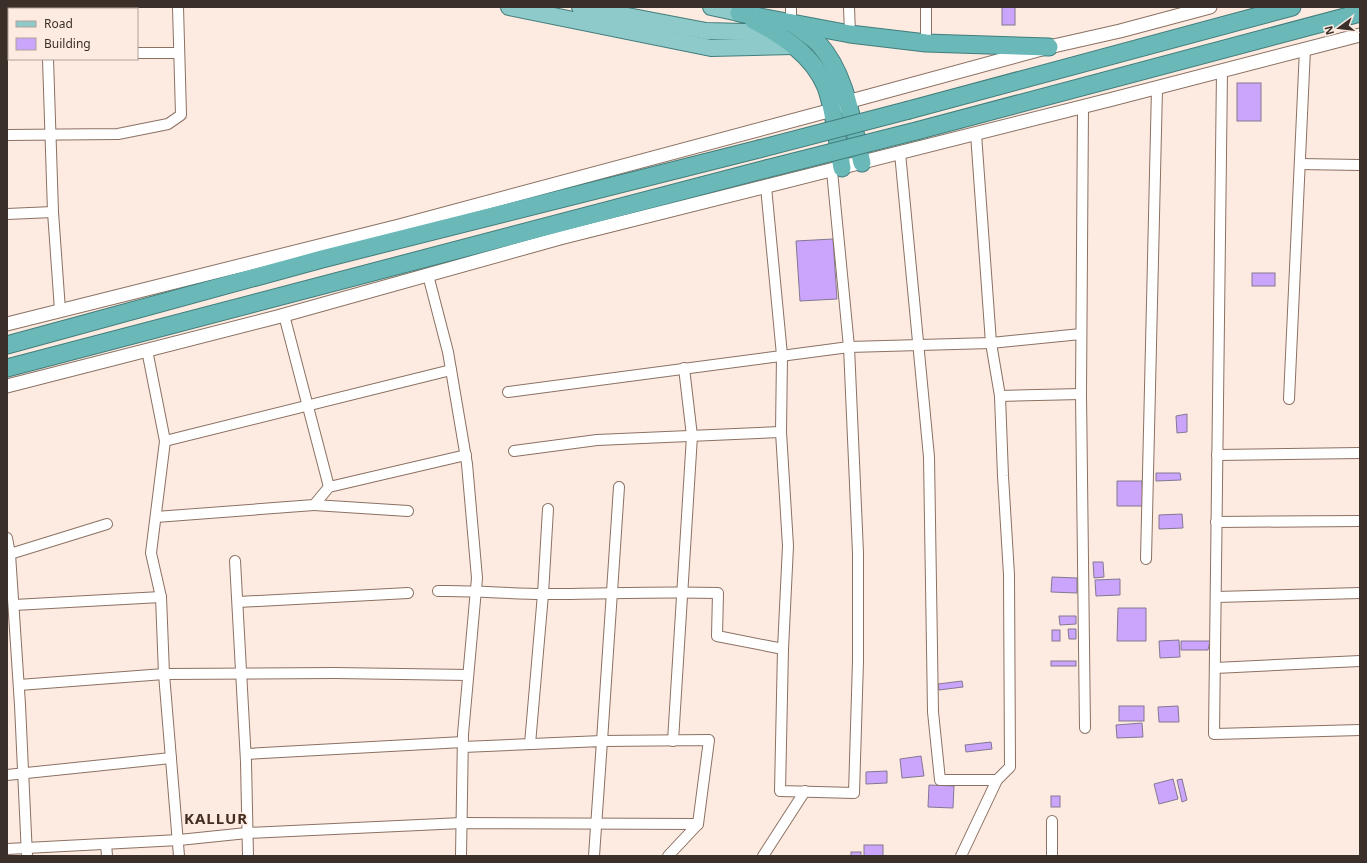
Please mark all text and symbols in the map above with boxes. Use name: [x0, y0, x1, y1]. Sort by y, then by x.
legend: [8, 8, 138, 60]
north arrow: [1319, 8, 1359, 48]
text: Road: [44, 15, 73, 32]
text: N: [1320, 24, 1337, 37]
text: Building: [44, 35, 91, 52]
district label: KALLUR: [184, 808, 248, 828]

